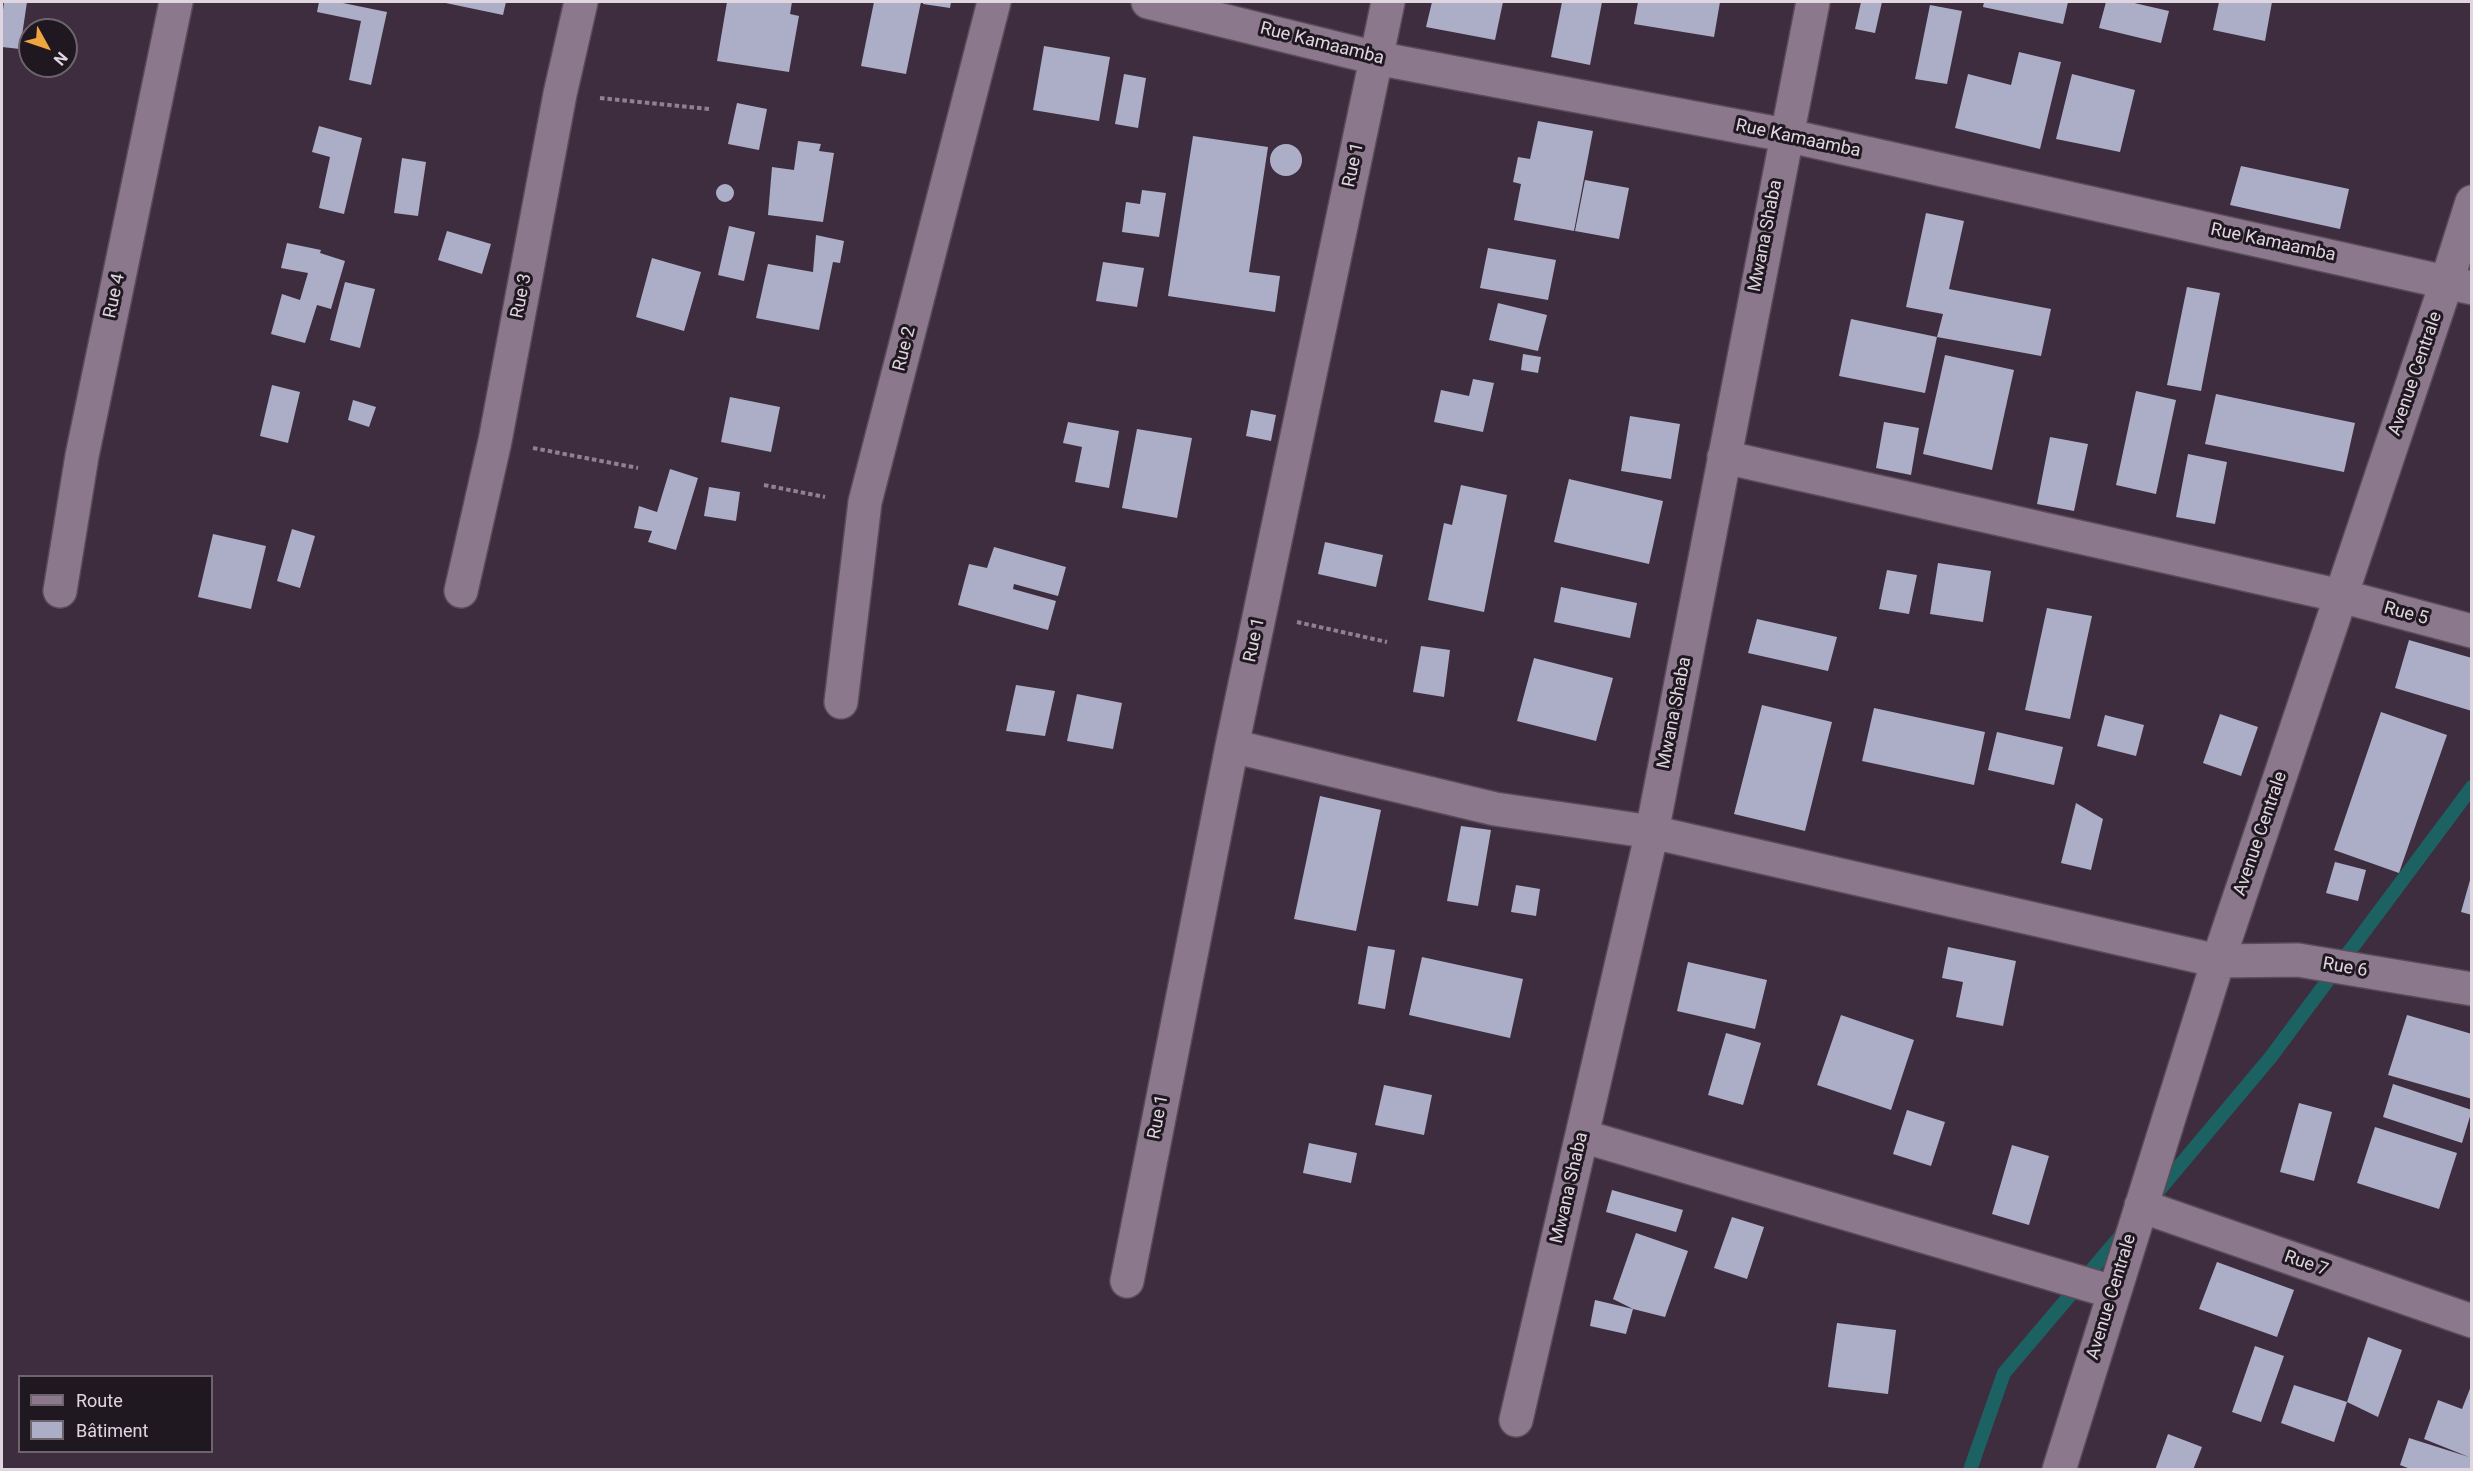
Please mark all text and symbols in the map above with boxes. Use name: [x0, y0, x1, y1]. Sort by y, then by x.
north arrow: [18, 18, 78, 78]
street label: Rue Kamaamba: [1258, 18, 1386, 70]
text: N: [50, 48, 72, 69]
street label: Rue Kamaamba: [1734, 115, 1862, 163]
street label: Rue 1: [1339, 141, 1369, 189]
street label: Mwana Shaba: [1745, 178, 1787, 294]
street label: Rue Kamaamba: [2209, 219, 2337, 267]
street label: Rue 4: [100, 272, 130, 320]
street label: Rue 3: [507, 272, 537, 320]
street label: Avenue Centrale: [2385, 309, 2447, 439]
street label: Rue 2: [889, 324, 921, 374]
street label: Rue 5: [2381, 598, 2431, 630]
street label: Rue 1: [1240, 616, 1270, 664]
street label: Mwana Shaba: [1654, 655, 1696, 771]
street label: Avenue Centrale: [2230, 769, 2292, 899]
street label: Rue 6: [2321, 953, 2369, 983]
street label: Rue 1: [1144, 1093, 1174, 1141]
street label: Mwana Shaba: [1547, 1130, 1593, 1246]
street label: Avenue Centrale: [2083, 1232, 2141, 1362]
street label: Rue 7: [2281, 1246, 2331, 1282]
legend: [18, 1375, 213, 1453]
text: Route: [76, 1390, 123, 1411]
text: Bâtiment: [76, 1420, 148, 1441]

